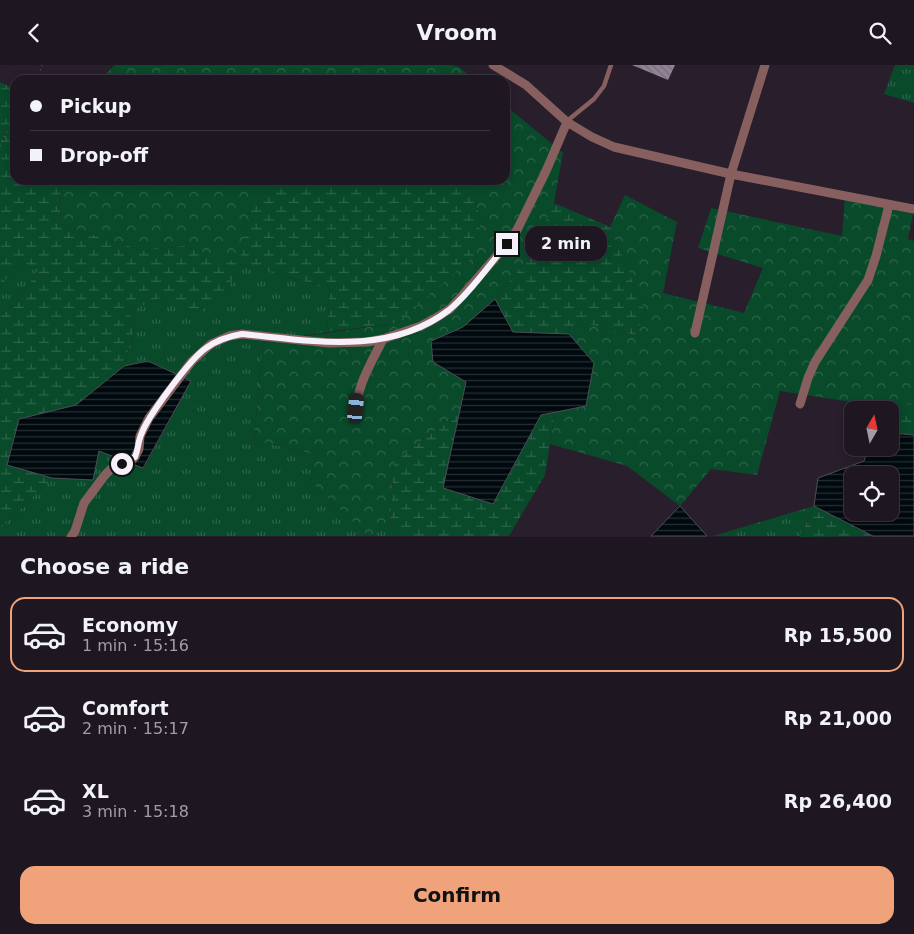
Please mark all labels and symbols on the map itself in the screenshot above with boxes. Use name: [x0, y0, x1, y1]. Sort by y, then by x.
callout: 2 min: [524, 227, 607, 261]
route end: [496, 233, 518, 255]
car: [346, 392, 365, 424]
north arrow: [844, 401, 899, 456]
route start: [111, 453, 133, 475]

